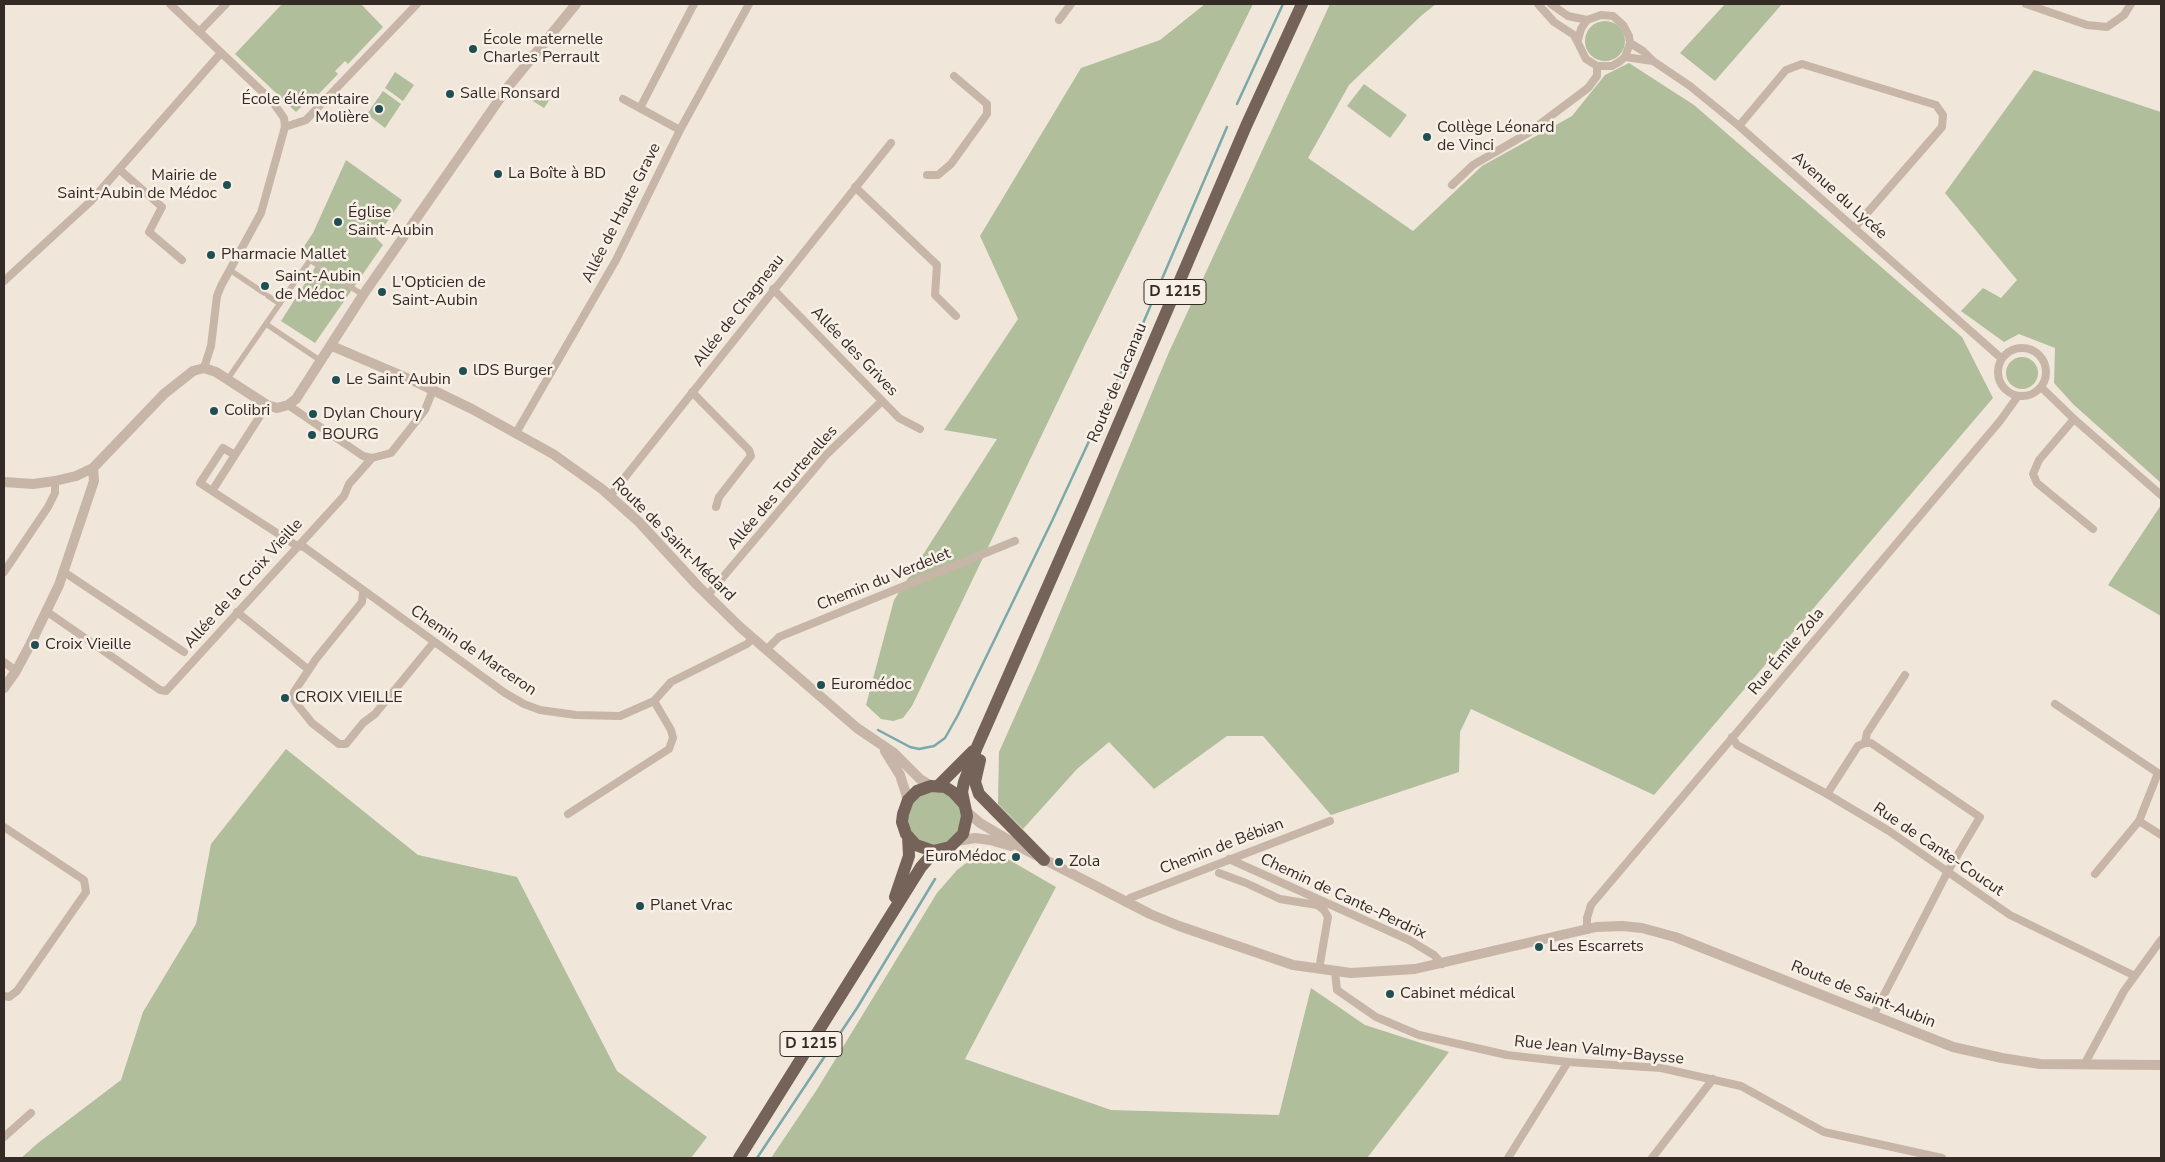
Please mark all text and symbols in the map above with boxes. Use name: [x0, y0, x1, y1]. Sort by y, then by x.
place label: École maternelle Charles Perrault: [483, 30, 603, 68]
marker: École maternelle Charles Perrault: [467, 43, 479, 55]
place label: Salle Ronsard: [460, 84, 560, 104]
marker: Salle Ronsard: [444, 88, 456, 100]
place label: École élémentaire Molière: [241, 90, 369, 128]
marker: École élémentaire Molière: [373, 103, 385, 115]
place label: Collège Léonard de Vinci: [1437, 118, 1555, 156]
marker: Collège Léonard de Vinci: [1421, 131, 1433, 143]
street label: Allée de Haute Grave: [578, 140, 666, 286]
street label: Avenue du Lycée: [1787, 148, 1891, 244]
place label: La Boîte à BD: [508, 164, 606, 184]
place label: Mairie de Saint-Aubin de Médoc: [57, 166, 217, 204]
marker: La Boîte à BD: [492, 168, 504, 180]
marker: Mairie de Saint-Aubin de Médoc: [221, 179, 233, 191]
place label: Église Saint-Aubin: [348, 203, 434, 241]
marker: Église Saint-Aubin: [332, 216, 344, 228]
place label: Pharmacie Mallet: [221, 245, 346, 265]
marker: Pharmacie Mallet: [205, 249, 217, 261]
street label: Allée de Chagneau: [689, 251, 789, 371]
place label: Saint-Aubin de Médoc: [275, 267, 361, 305]
place label: L'Opticien de Saint-Aubin: [392, 273, 486, 311]
marker: Saint-Aubin de Médoc: [259, 280, 271, 292]
road number: D 1215: [1144, 280, 1206, 304]
marker: L'Opticien de Saint-Aubin: [376, 286, 388, 298]
street label: Allée des Grives: [806, 303, 902, 401]
street label: Route de Lacanau: [1084, 320, 1152, 446]
place label: lDS Burger: [473, 361, 553, 381]
marker: lDS Burger: [457, 365, 469, 377]
place label: Le Saint Aubin: [346, 370, 451, 390]
marker: Le Saint Aubin: [330, 374, 342, 386]
place label: Colibri: [224, 401, 270, 421]
place label: Dylan Choury: [323, 404, 422, 424]
marker: Colibri: [208, 405, 220, 417]
marker: Dylan Choury: [307, 408, 319, 420]
street label: Allée des Tourterelles: [724, 422, 842, 554]
place label: BOURG: [322, 425, 379, 445]
marker: BOURG: [306, 429, 318, 441]
street label: Route de Saint-Médard: [607, 474, 739, 606]
street label: Allée de la Croix Vieille: [181, 515, 307, 653]
street label: Chemin du Verdelet: [814, 544, 954, 616]
street label: Chemin de Marceron: [406, 602, 540, 700]
street label: Rue Émile Zola: [1745, 605, 1829, 699]
place label: Croix Vieille: [45, 635, 131, 655]
marker: Croix Vieille: [29, 639, 41, 651]
place label: Euromédoc: [831, 675, 912, 695]
marker: Euromédoc: [815, 679, 827, 691]
place label: CROIX VIEILLE: [295, 688, 403, 708]
marker: CROIX VIEILLE: [279, 692, 291, 704]
street label: Rue de Cante-Coucut: [1869, 799, 2007, 901]
street label: Chemin de Bébian: [1157, 815, 1287, 879]
place label: EuroMédoc: [925, 847, 1006, 867]
street label: Chemin de Cante-Perdrix: [1257, 850, 1429, 944]
marker: EuroMédoc: [1010, 851, 1022, 863]
place label: Zola: [1069, 852, 1100, 872]
marker: Zola: [1053, 856, 1065, 868]
place label: Planet Vrac: [650, 896, 732, 916]
marker: Planet Vrac: [634, 900, 646, 912]
place label: Les Escarrets: [1549, 937, 1644, 957]
marker: Les Escarrets: [1533, 941, 1545, 953]
street label: Route de Saint-Aubin: [1788, 957, 1938, 1033]
place label: Cabinet médical: [1400, 984, 1515, 1004]
marker: Cabinet médical: [1384, 988, 1396, 1000]
road number: D 1215: [780, 1032, 842, 1056]
street label: Rue Jean Valmy-Baysse: [1513, 1033, 1685, 1069]

